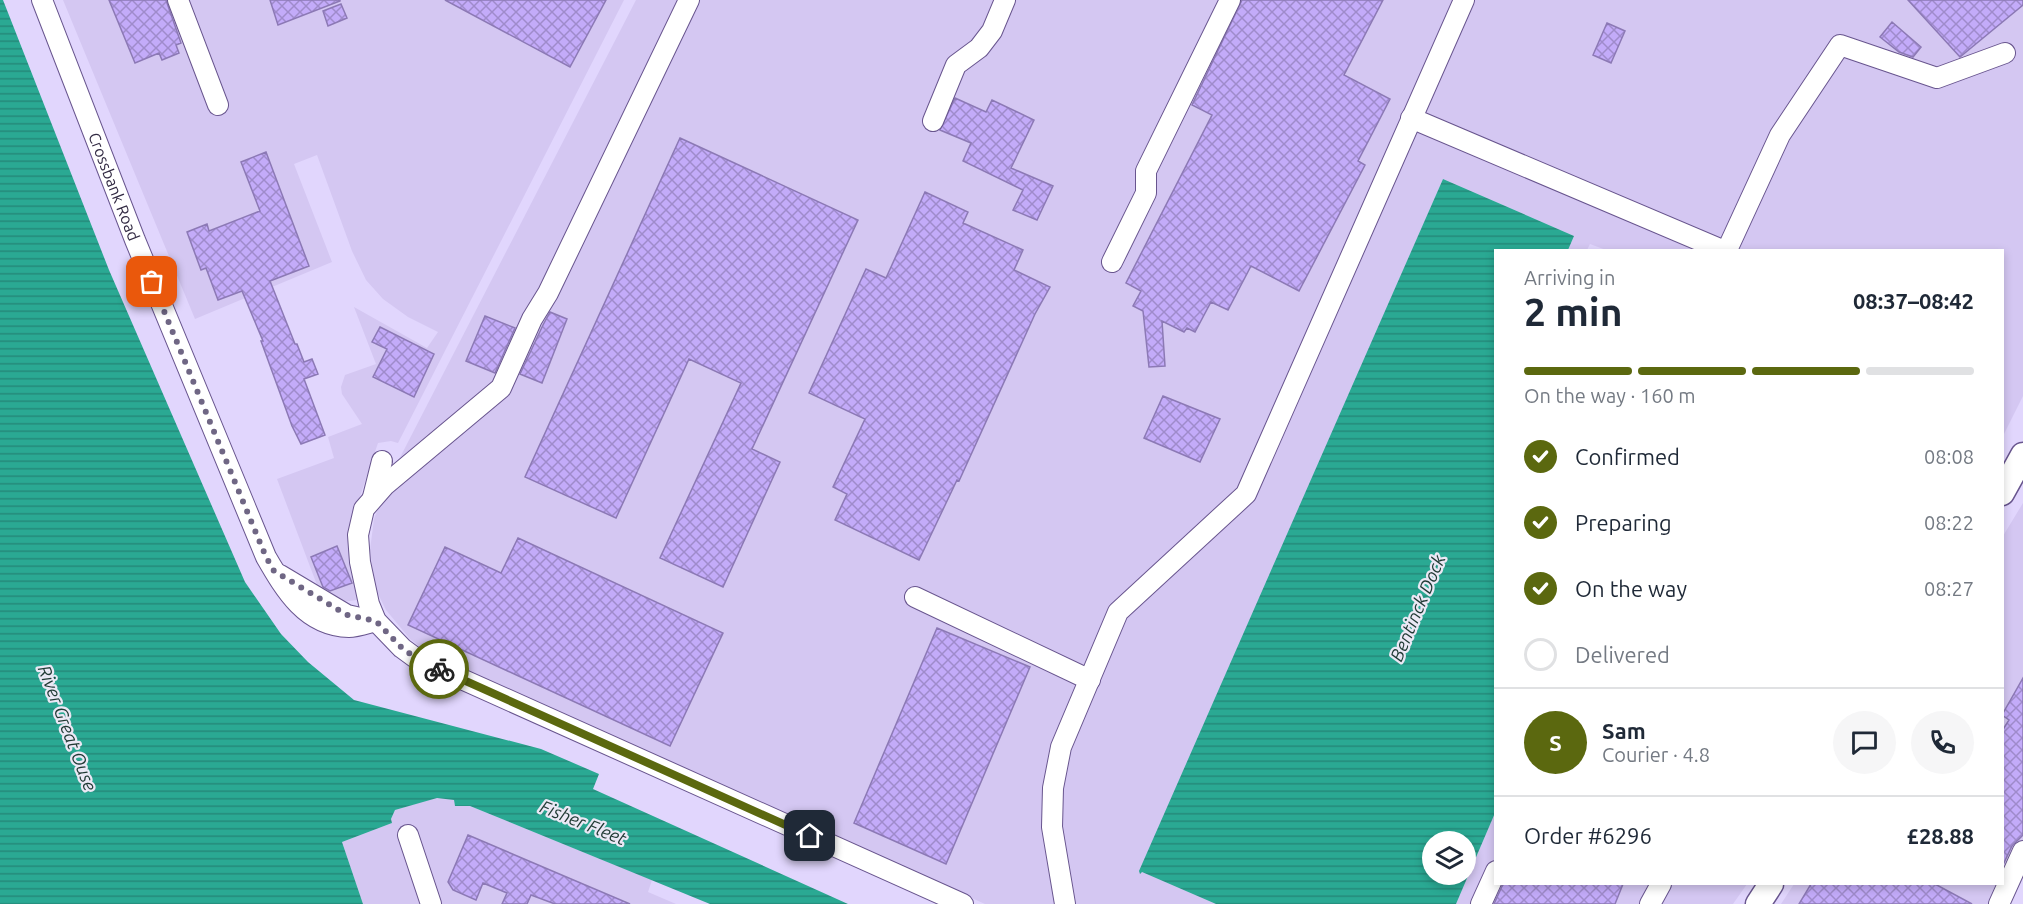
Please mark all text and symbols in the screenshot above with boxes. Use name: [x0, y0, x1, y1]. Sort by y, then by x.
street label: Crossbank Road: [85, 130, 143, 243]
pin: [126, 256, 177, 307]
icon: bag: [135, 265, 168, 298]
text: Arriving in: [1524, 266, 1615, 289]
text: 08:37–08:42: [1853, 288, 1974, 313]
text: 2 min: [1524, 290, 1623, 333]
text: On the way · 160 m: [1524, 384, 1696, 407]
icon: check: [1524, 440, 1557, 473]
text: Confirmed: [1575, 444, 1680, 469]
text: 08:08: [1924, 445, 1974, 468]
icon: check: [1524, 506, 1557, 539]
text: Preparing: [1575, 510, 1672, 535]
text: 08:22: [1924, 511, 1974, 534]
water label: Bentinck Dock: [1386, 551, 1449, 664]
icon: check: [1524, 572, 1557, 605]
text: On the way: [1575, 576, 1687, 601]
text: 08:27: [1924, 577, 1974, 600]
courier: [409, 639, 469, 699]
text: Delivered: [1575, 642, 1670, 667]
icon: bike: [423, 653, 456, 686]
water label: River Great Ouse: [35, 662, 101, 793]
button: chat: [1833, 711, 1896, 774]
button: phone: [1911, 711, 1974, 774]
text: Sam: [1602, 718, 1646, 743]
text: S: [1549, 730, 1562, 755]
text: Courier · 4.8: [1602, 743, 1710, 766]
water label: Fisher Fleet: [537, 796, 630, 849]
pin: [784, 810, 835, 861]
icon: home: [793, 819, 826, 852]
text: Order #6296: [1524, 823, 1652, 848]
text: £28.88: [1907, 823, 1974, 848]
map controls: [1422, 831, 1476, 885]
button: layers: [1422, 831, 1476, 885]

